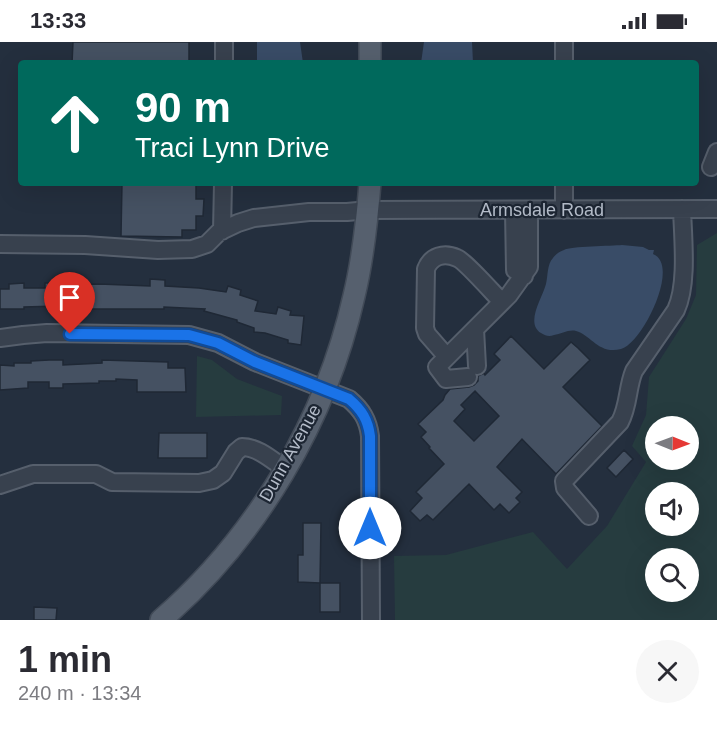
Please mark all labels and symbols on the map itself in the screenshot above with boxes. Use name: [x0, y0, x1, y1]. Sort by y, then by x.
street label: Armsdale Road: [480, 200, 604, 220]
pin: [44, 272, 95, 334]
street label: Dunn Avenue: [255, 401, 325, 505]
north arrow: [645, 416, 699, 470]
position arrow: [338, 496, 402, 560]

